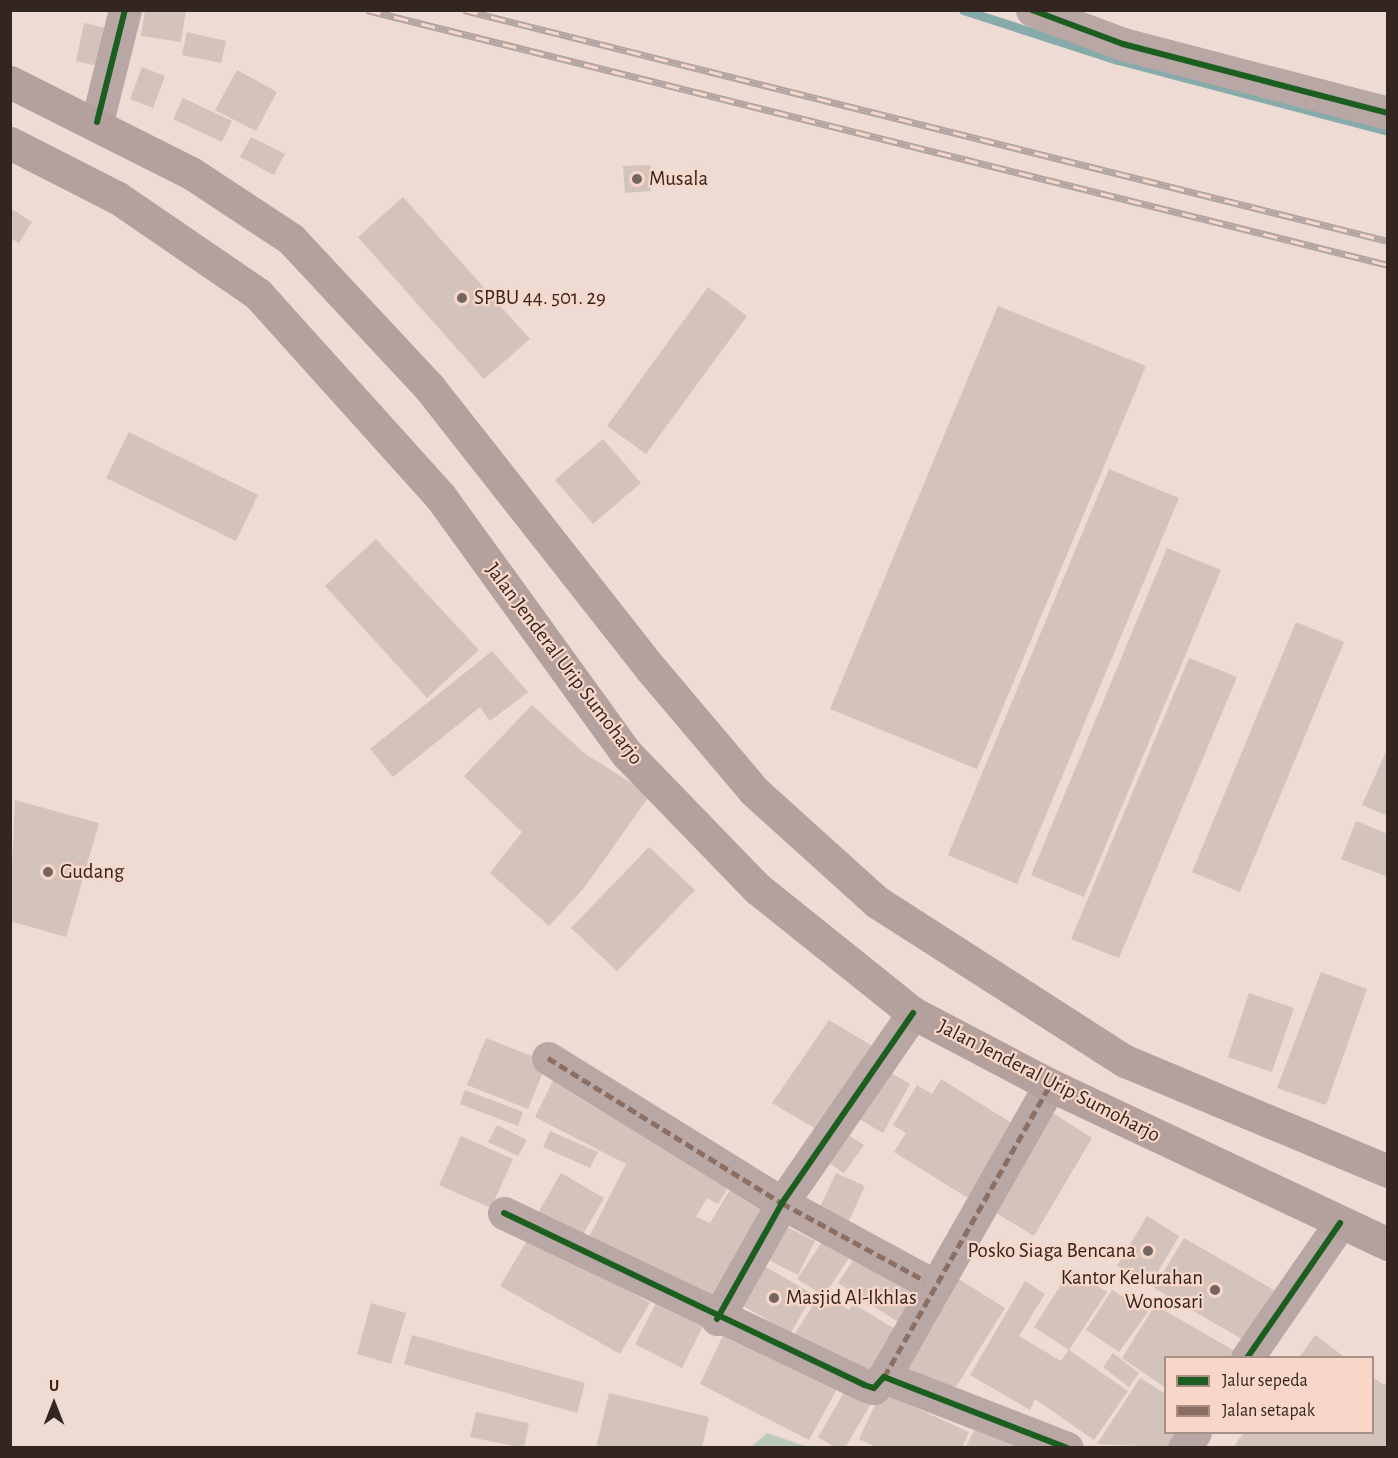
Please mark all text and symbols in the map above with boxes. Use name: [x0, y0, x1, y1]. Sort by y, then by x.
place label: Musala: [649, 166, 708, 192]
marker: Musala: [630, 172, 644, 186]
place label: SPBU 44. 501. 29: [474, 285, 606, 311]
marker: SPBU 44. 501. 29: [455, 291, 469, 305]
street label: Jalan Jenderal Urip Sumoharjo: [480, 558, 648, 770]
place label: Gudang: [60, 859, 124, 885]
marker: Gudang: [41, 865, 55, 879]
street label: Jalan Jenderal Urip Sumoharjo: [934, 1014, 1164, 1148]
place label: Posko Siaga Bencana: [968, 1238, 1136, 1264]
marker: Posko Siaga Bencana: [1141, 1244, 1155, 1258]
place label: Kantor Kelurahan Wonosari: [1061, 1265, 1203, 1315]
marker: Kantor Kelurahan Wonosari: [1208, 1283, 1222, 1297]
place label: Masjid Al-Ikhlas: [786, 1285, 917, 1311]
marker: Masjid Al-Ikhlas: [767, 1291, 781, 1305]
legend: [1164, 1356, 1374, 1434]
text: Jalur sepeda: [1222, 1372, 1308, 1390]
north arrow: [24, 1374, 84, 1434]
text: U: [49, 1378, 59, 1394]
text: Jalan setapak: [1222, 1402, 1315, 1420]

